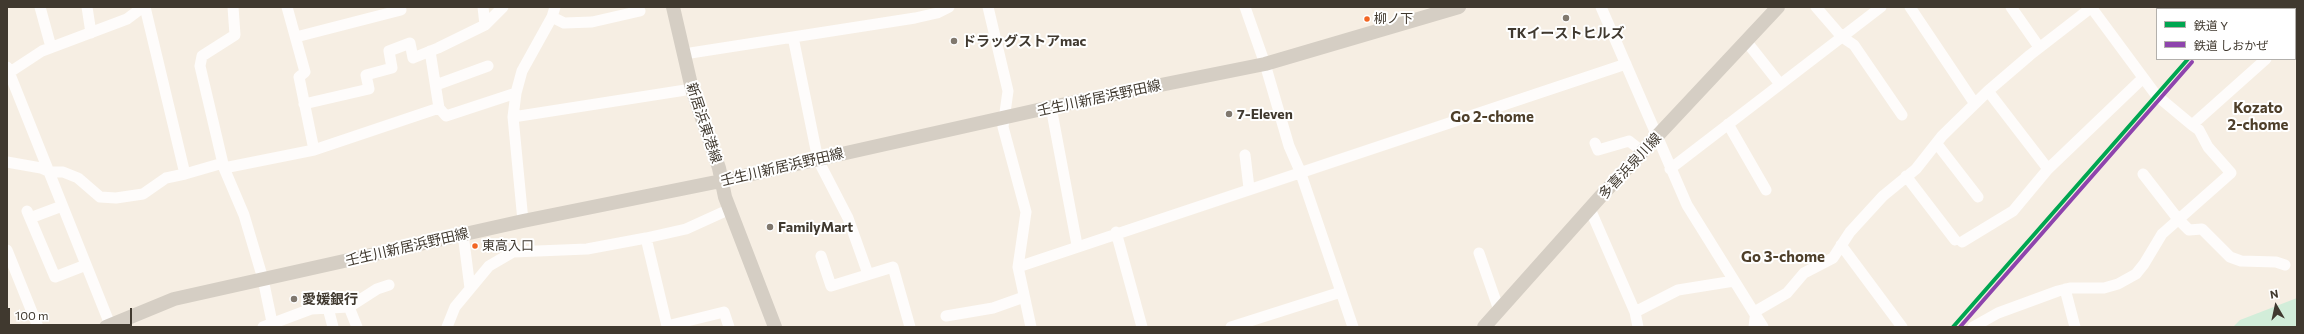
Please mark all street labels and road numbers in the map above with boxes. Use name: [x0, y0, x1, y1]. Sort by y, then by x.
street label: 壬生川新居浜野田線: [1036, 77, 1162, 119]
street label: 新居浜東港線: [683, 80, 725, 166]
street label: 多喜浜泉川線: [1595, 130, 1665, 202]
street label: 壬生川新居浜野田線: [719, 145, 845, 189]
street label: 壬生川新居浜野田線: [344, 225, 470, 269]

